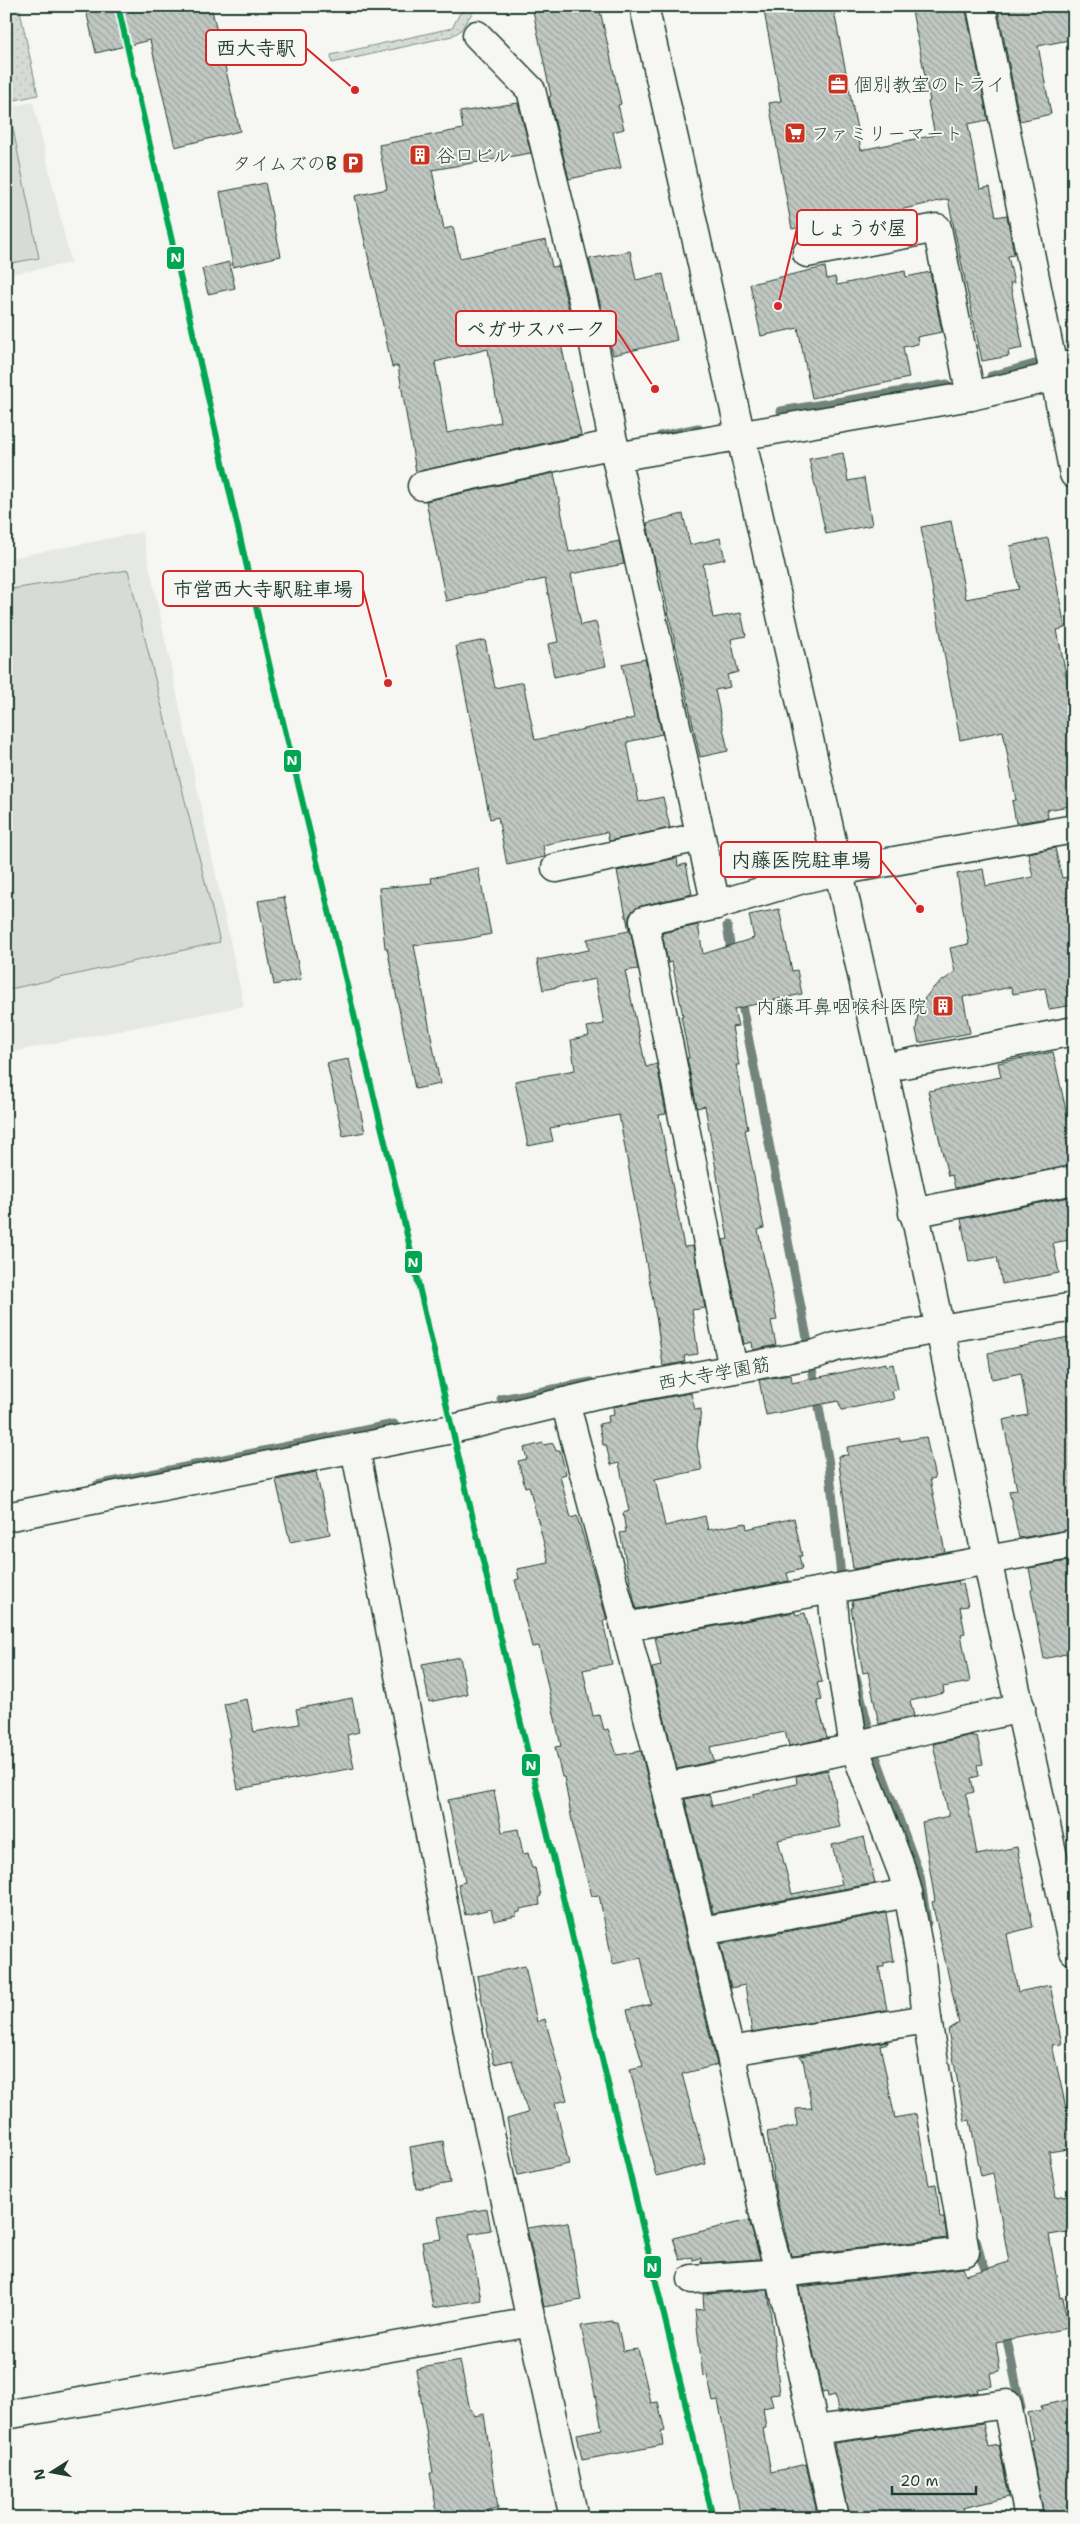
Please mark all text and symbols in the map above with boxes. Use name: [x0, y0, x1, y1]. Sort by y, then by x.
callout: 西大寺駅: [206, 30, 306, 65]
text: 西大寺駅: [216, 35, 296, 61]
office icon: 個別教室のトライ: [826, 72, 850, 96]
place label: 個別教室のトライ: [854, 72, 1005, 97]
supermarket icon: ファミリーマート: [783, 121, 807, 145]
place label: ファミリーマート: [811, 121, 963, 146]
building icon: 谷口ビル: [408, 143, 432, 167]
place label: 谷口ビル: [436, 143, 512, 168]
place label: タイムズのB: [232, 151, 337, 176]
parking icon: タイムズのB: [341, 151, 365, 175]
callout: しょうが屋: [797, 210, 917, 245]
text: しょうが屋: [807, 215, 907, 241]
line badge: N: [166, 246, 185, 270]
text: N: [170, 248, 182, 266]
callout: ペガサスパーク: [456, 311, 616, 346]
text: ペガサスパーク: [466, 316, 606, 342]
callout: 市営西大寺駅駐車場: [163, 571, 363, 606]
text: 市営西大寺駅駐車場: [173, 576, 353, 602]
line badge: N: [283, 749, 302, 773]
text: N: [286, 751, 298, 769]
callout: 内藤医院駐車場: [721, 842, 881, 877]
text: 内藤医院駐車場: [731, 847, 871, 873]
place label: 内藤耳鼻咽喉科医院: [756, 994, 927, 1019]
building icon: 内藤耳鼻咽喉科医院: [931, 994, 955, 1018]
line badge: N: [404, 1250, 423, 1274]
text: N: [407, 1253, 419, 1271]
street label: 西大寺学園筋: [656, 1351, 772, 1396]
line badge: N: [521, 1753, 541, 1777]
text: N: [525, 1756, 537, 1774]
line badge: N: [643, 2255, 662, 2279]
text: N: [646, 2258, 658, 2276]
north arrow: [28, 2446, 78, 2496]
scale bar: [892, 2464, 976, 2496]
text: N: [29, 2467, 49, 2482]
text: 20 m: [900, 2471, 939, 2491]

